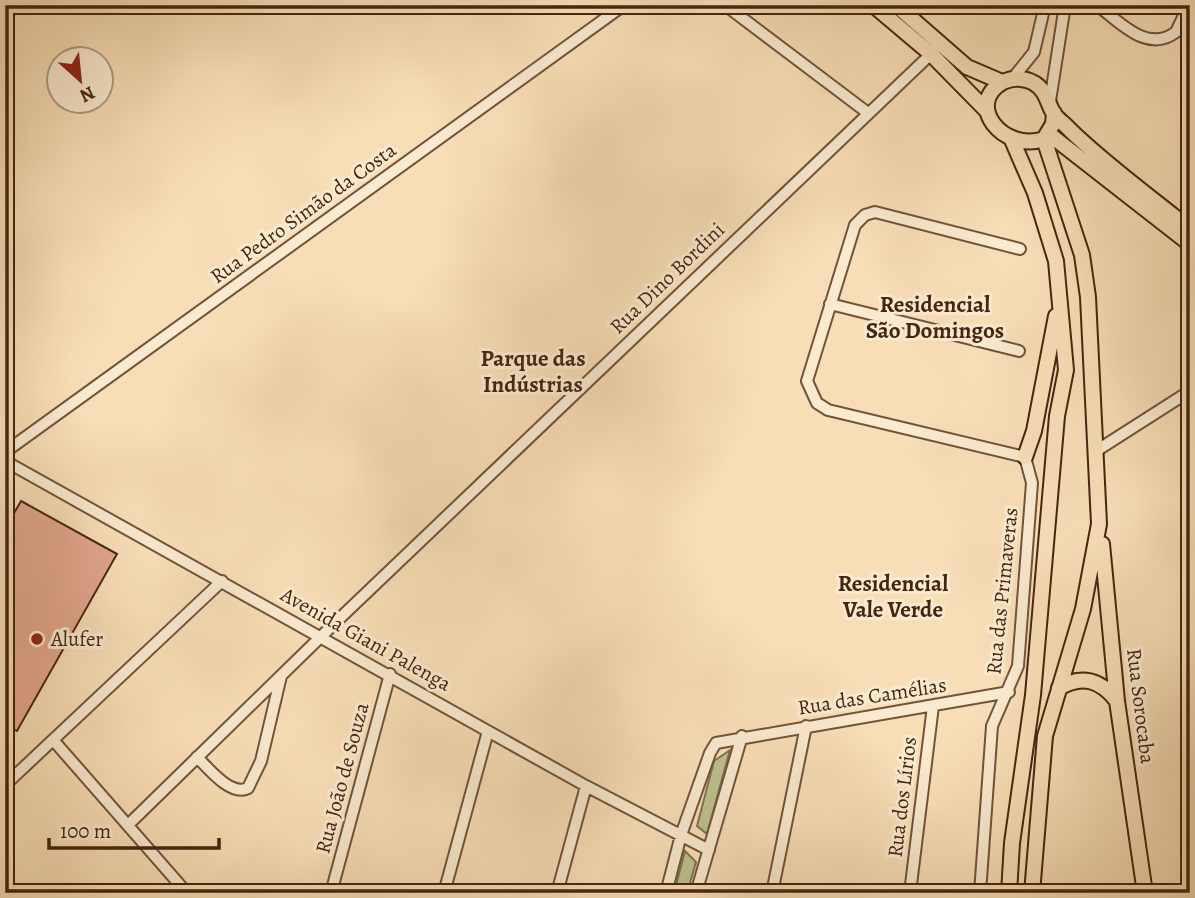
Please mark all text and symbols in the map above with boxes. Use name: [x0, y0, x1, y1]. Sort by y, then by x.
north arrow: [46, 46, 116, 116]
text: N: [75, 80, 99, 109]
street label: Rua Pedro Simão da Costa: [204, 136, 402, 290]
street label: Rua Dino Bordini: [603, 216, 731, 340]
district label: Residencial São Domingos: [866, 289, 1004, 346]
district label: Parque das Indústrias: [480, 343, 586, 400]
street label: Rua das Primaveras: [979, 506, 1025, 676]
district label: Residencial Vale Verde: [838, 568, 948, 625]
street label: Avenida Giani Palenga: [275, 580, 456, 698]
place label: Alufer: [50, 625, 103, 653]
marker: Alufer: [29, 631, 45, 647]
street label: Rua Sorocaba: [1120, 647, 1162, 765]
street label: Rua das Camélias: [796, 670, 948, 722]
street label: Rua João de Souza: [308, 699, 376, 857]
street label: Rua dos Lírios: [881, 735, 923, 859]
scale bar: [49, 807, 219, 851]
text: 100 m: [60, 817, 111, 845]

